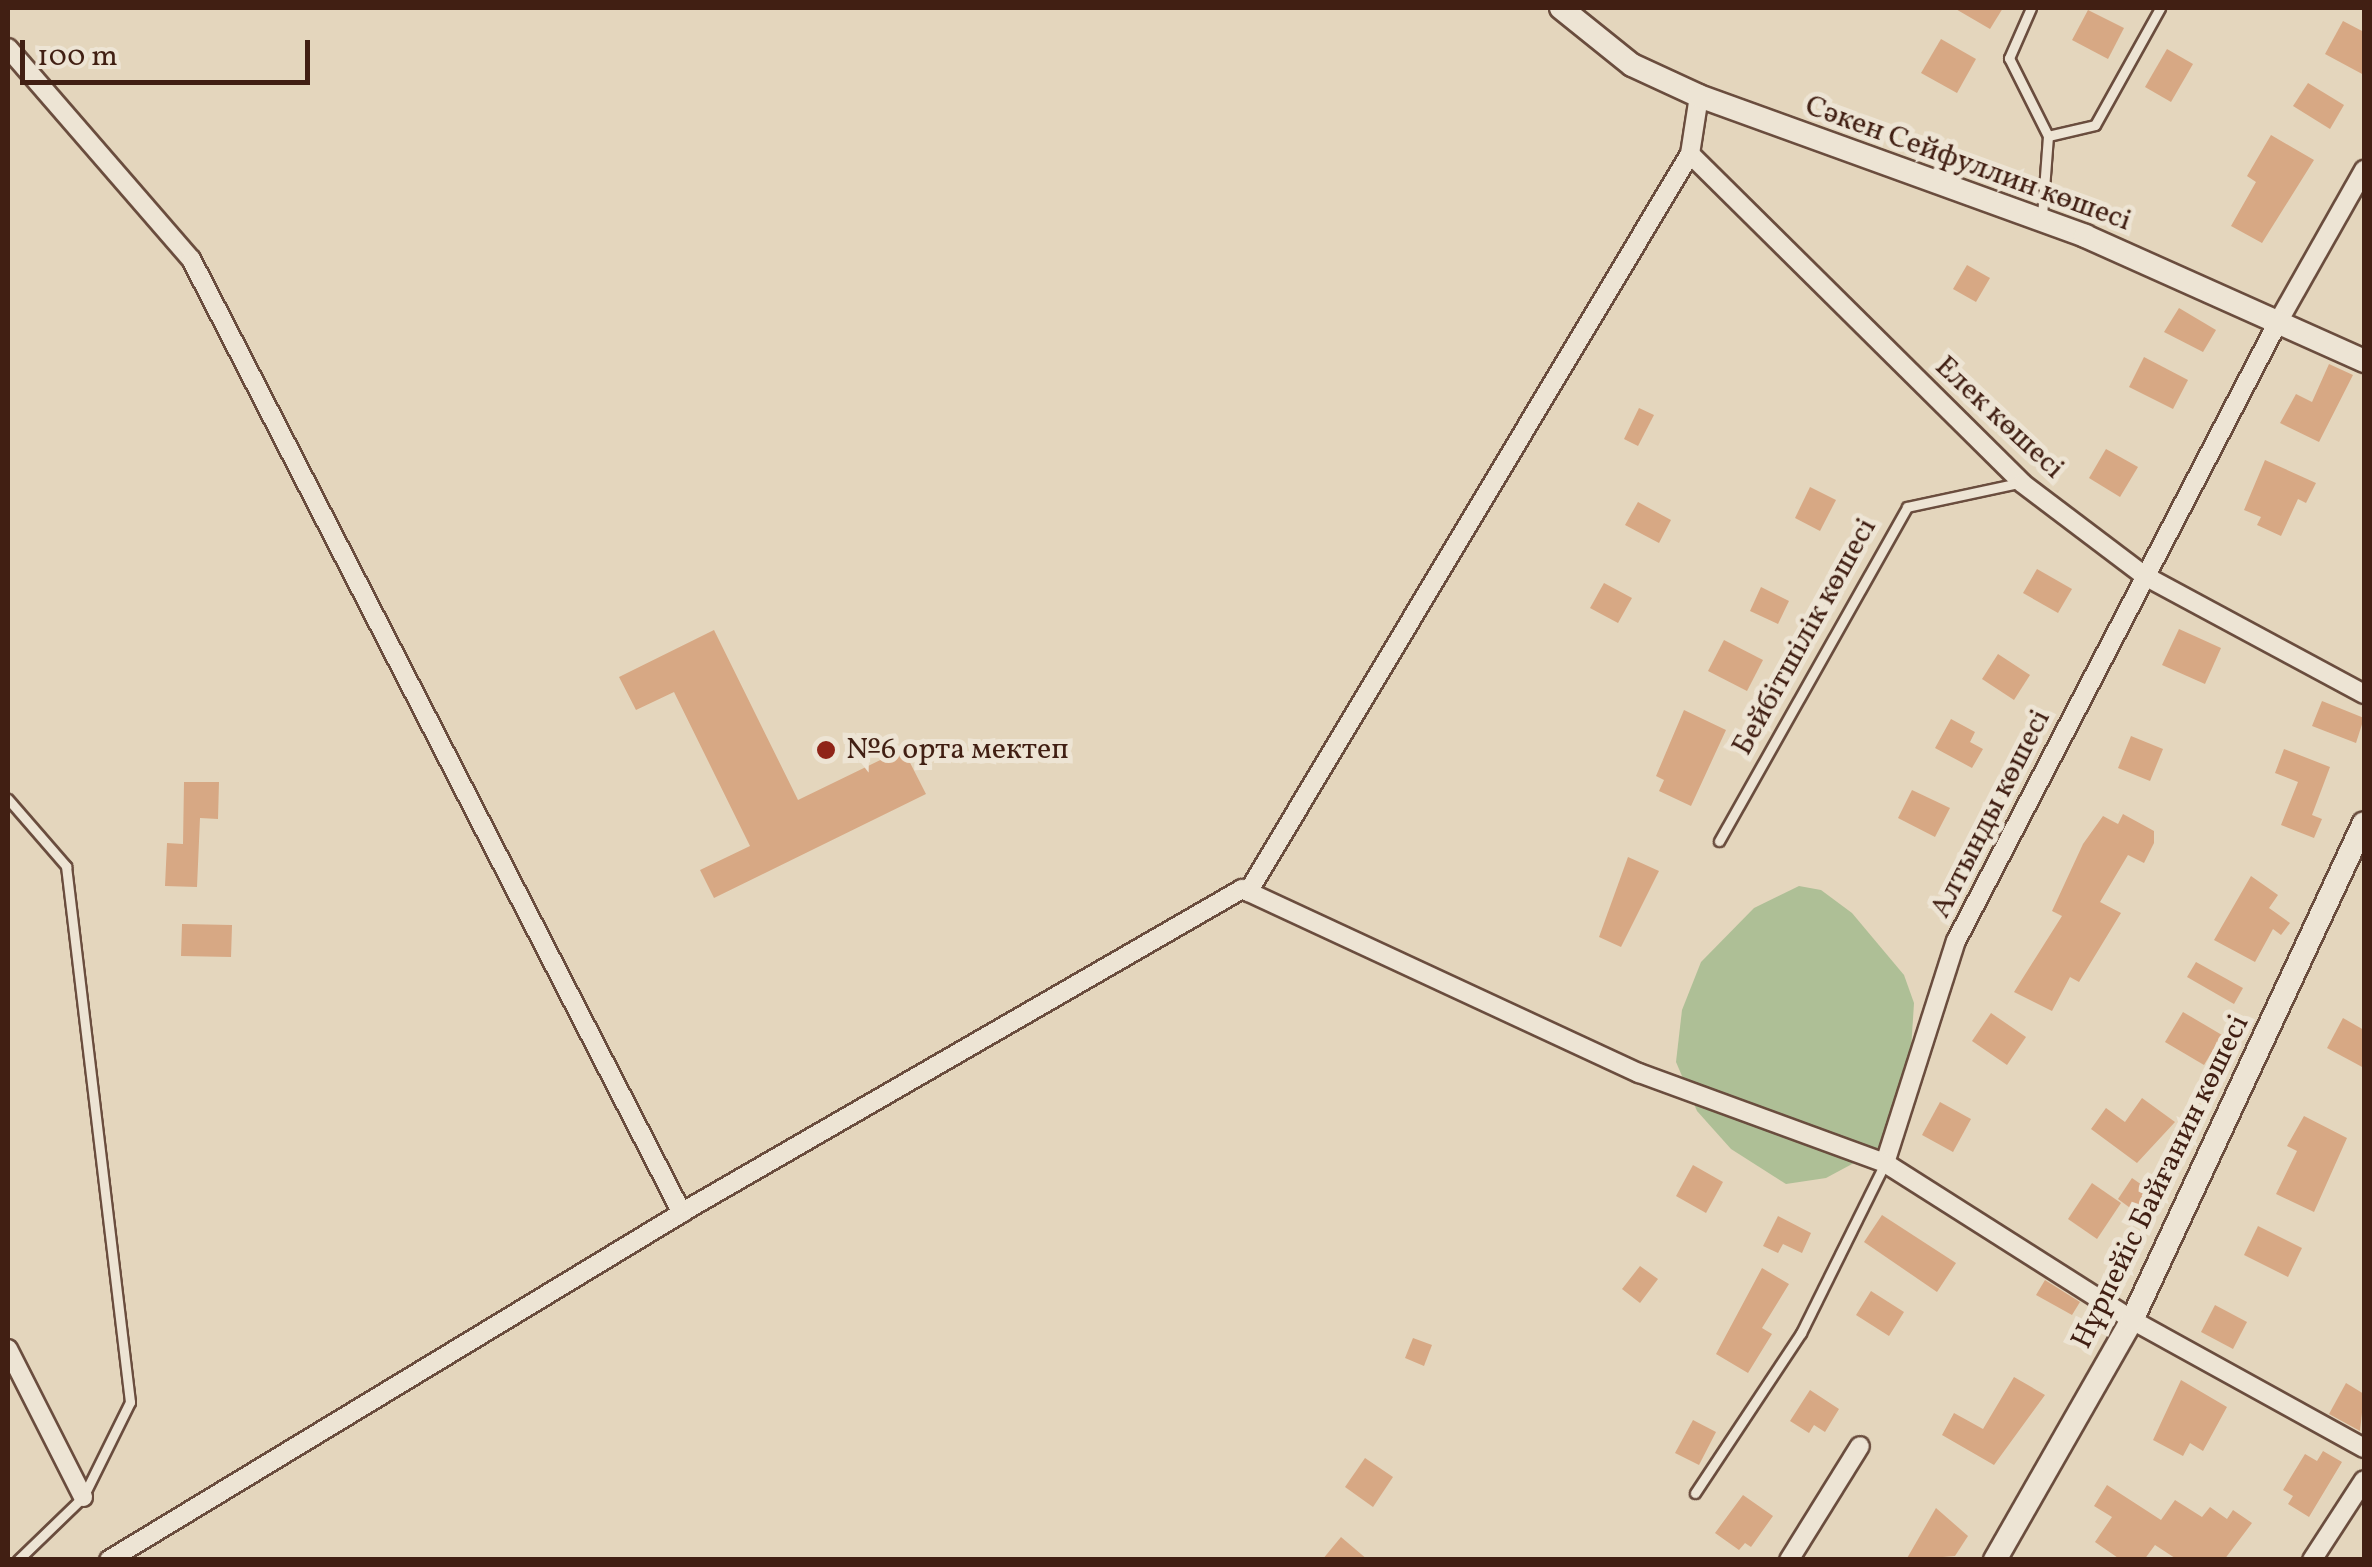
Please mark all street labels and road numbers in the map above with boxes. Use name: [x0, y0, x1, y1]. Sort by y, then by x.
street label: Сәкен Сейфуллин көшесі: [1800, 88, 2136, 240]
street label: Елек көшесі: [1927, 349, 2071, 487]
street label: Бейбітшілік көшесі: [1725, 512, 1885, 762]
street label: Алтынды көшесі: [1923, 704, 2059, 924]
street label: Нұрпейіс Байғанин көшесі: [2064, 1009, 2258, 1355]

